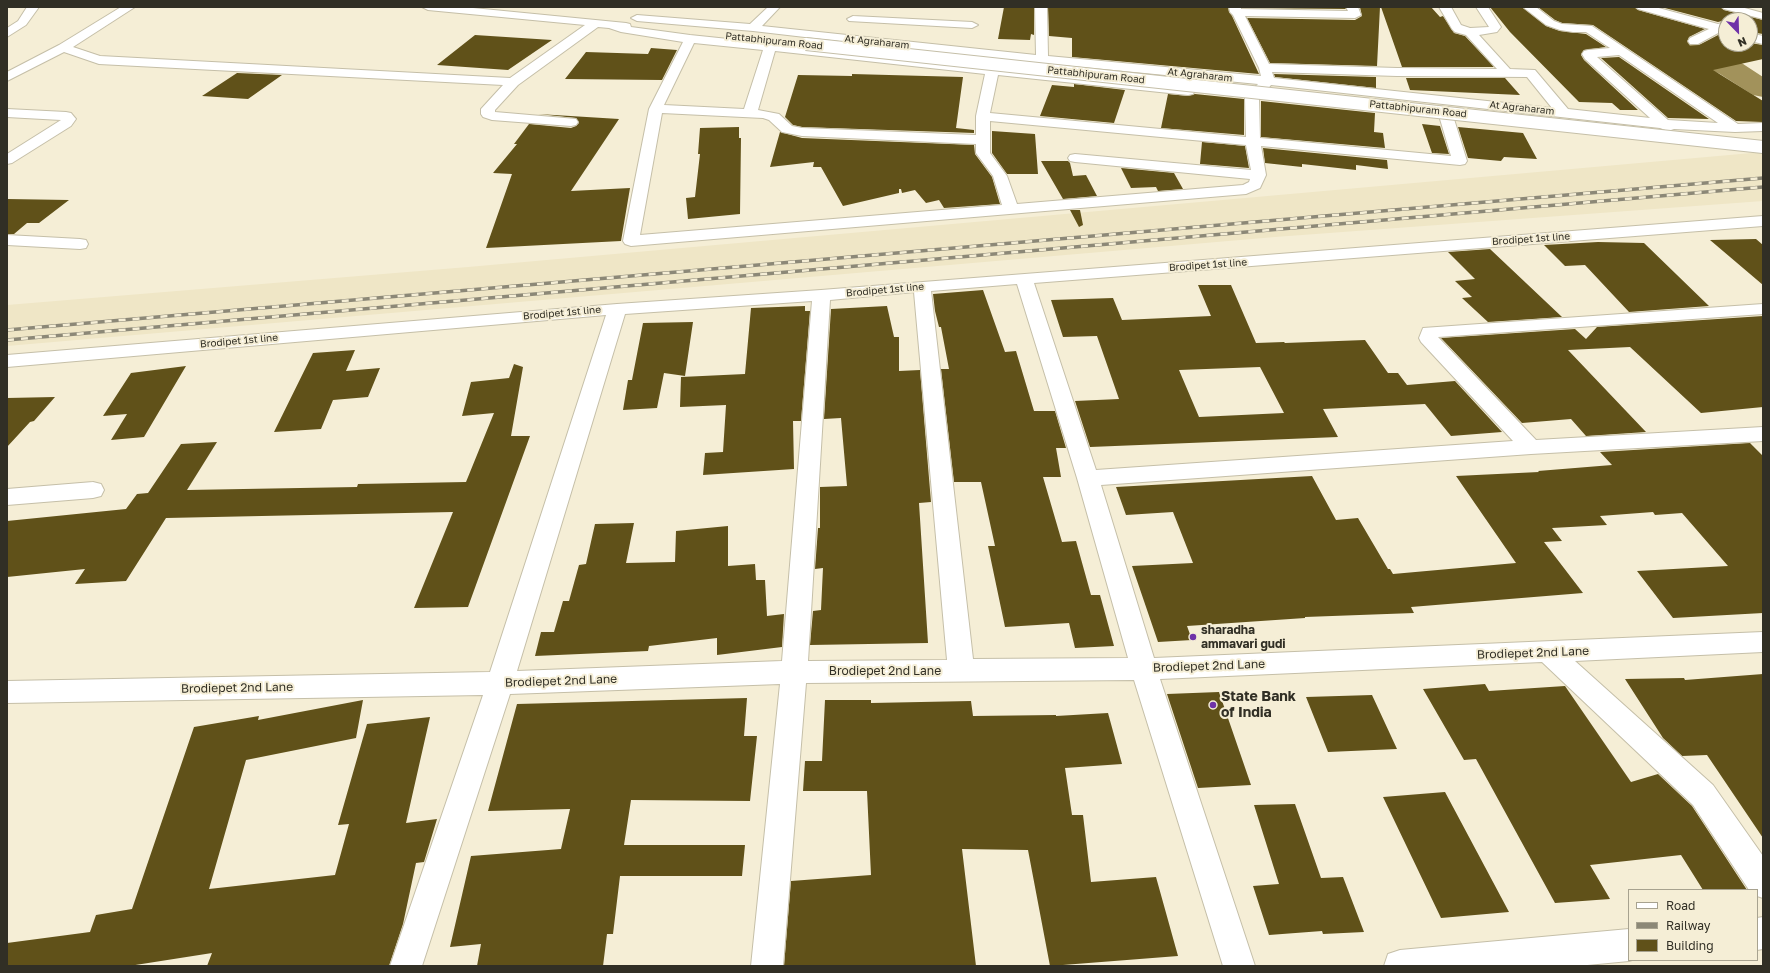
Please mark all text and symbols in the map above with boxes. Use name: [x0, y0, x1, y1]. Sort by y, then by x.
north arrow: [1718, 12, 1758, 52]
street label: Pattabhipuram Road: [725, 30, 823, 52]
street label: At Agraharam: [844, 33, 910, 51]
text: N: [1736, 35, 1749, 50]
street label: Pattabhipuram Road: [1047, 64, 1145, 86]
street label: At Agraharam: [1167, 66, 1233, 84]
street label: Pattabhipuram Road: [1369, 98, 1467, 120]
street label: At Agraharam: [1489, 99, 1555, 117]
street label: Brodipet 1st line: [1492, 230, 1570, 248]
street label: Brodipet 1st line: [1169, 256, 1247, 274]
street label: Brodipet 1st line: [845, 281, 925, 299]
street label: Brodipet 1st line: [522, 304, 602, 322]
street label: Brodipet 1st line: [199, 332, 279, 350]
place label: sharadha ammavari gudi: [1201, 623, 1286, 651]
marker: sharadha ammavari gudi: [1188, 632, 1198, 642]
street label: Brodiepet 2nd Lane: [1477, 644, 1589, 662]
street label: Brodiepet 2nd Lane: [1153, 657, 1265, 675]
street label: Brodiepet 2nd Lane: [829, 664, 941, 678]
street label: Brodiepet 2nd Lane: [505, 672, 617, 690]
street label: Brodiepet 2nd Lane: [181, 680, 293, 696]
place label: State Bank of India: [1221, 689, 1296, 722]
marker: State Bank of India: [1208, 700, 1218, 710]
legend: [1628, 889, 1758, 961]
text: Road: [1666, 898, 1695, 913]
text: Railway: [1666, 918, 1711, 933]
text: Building: [1666, 938, 1714, 953]

